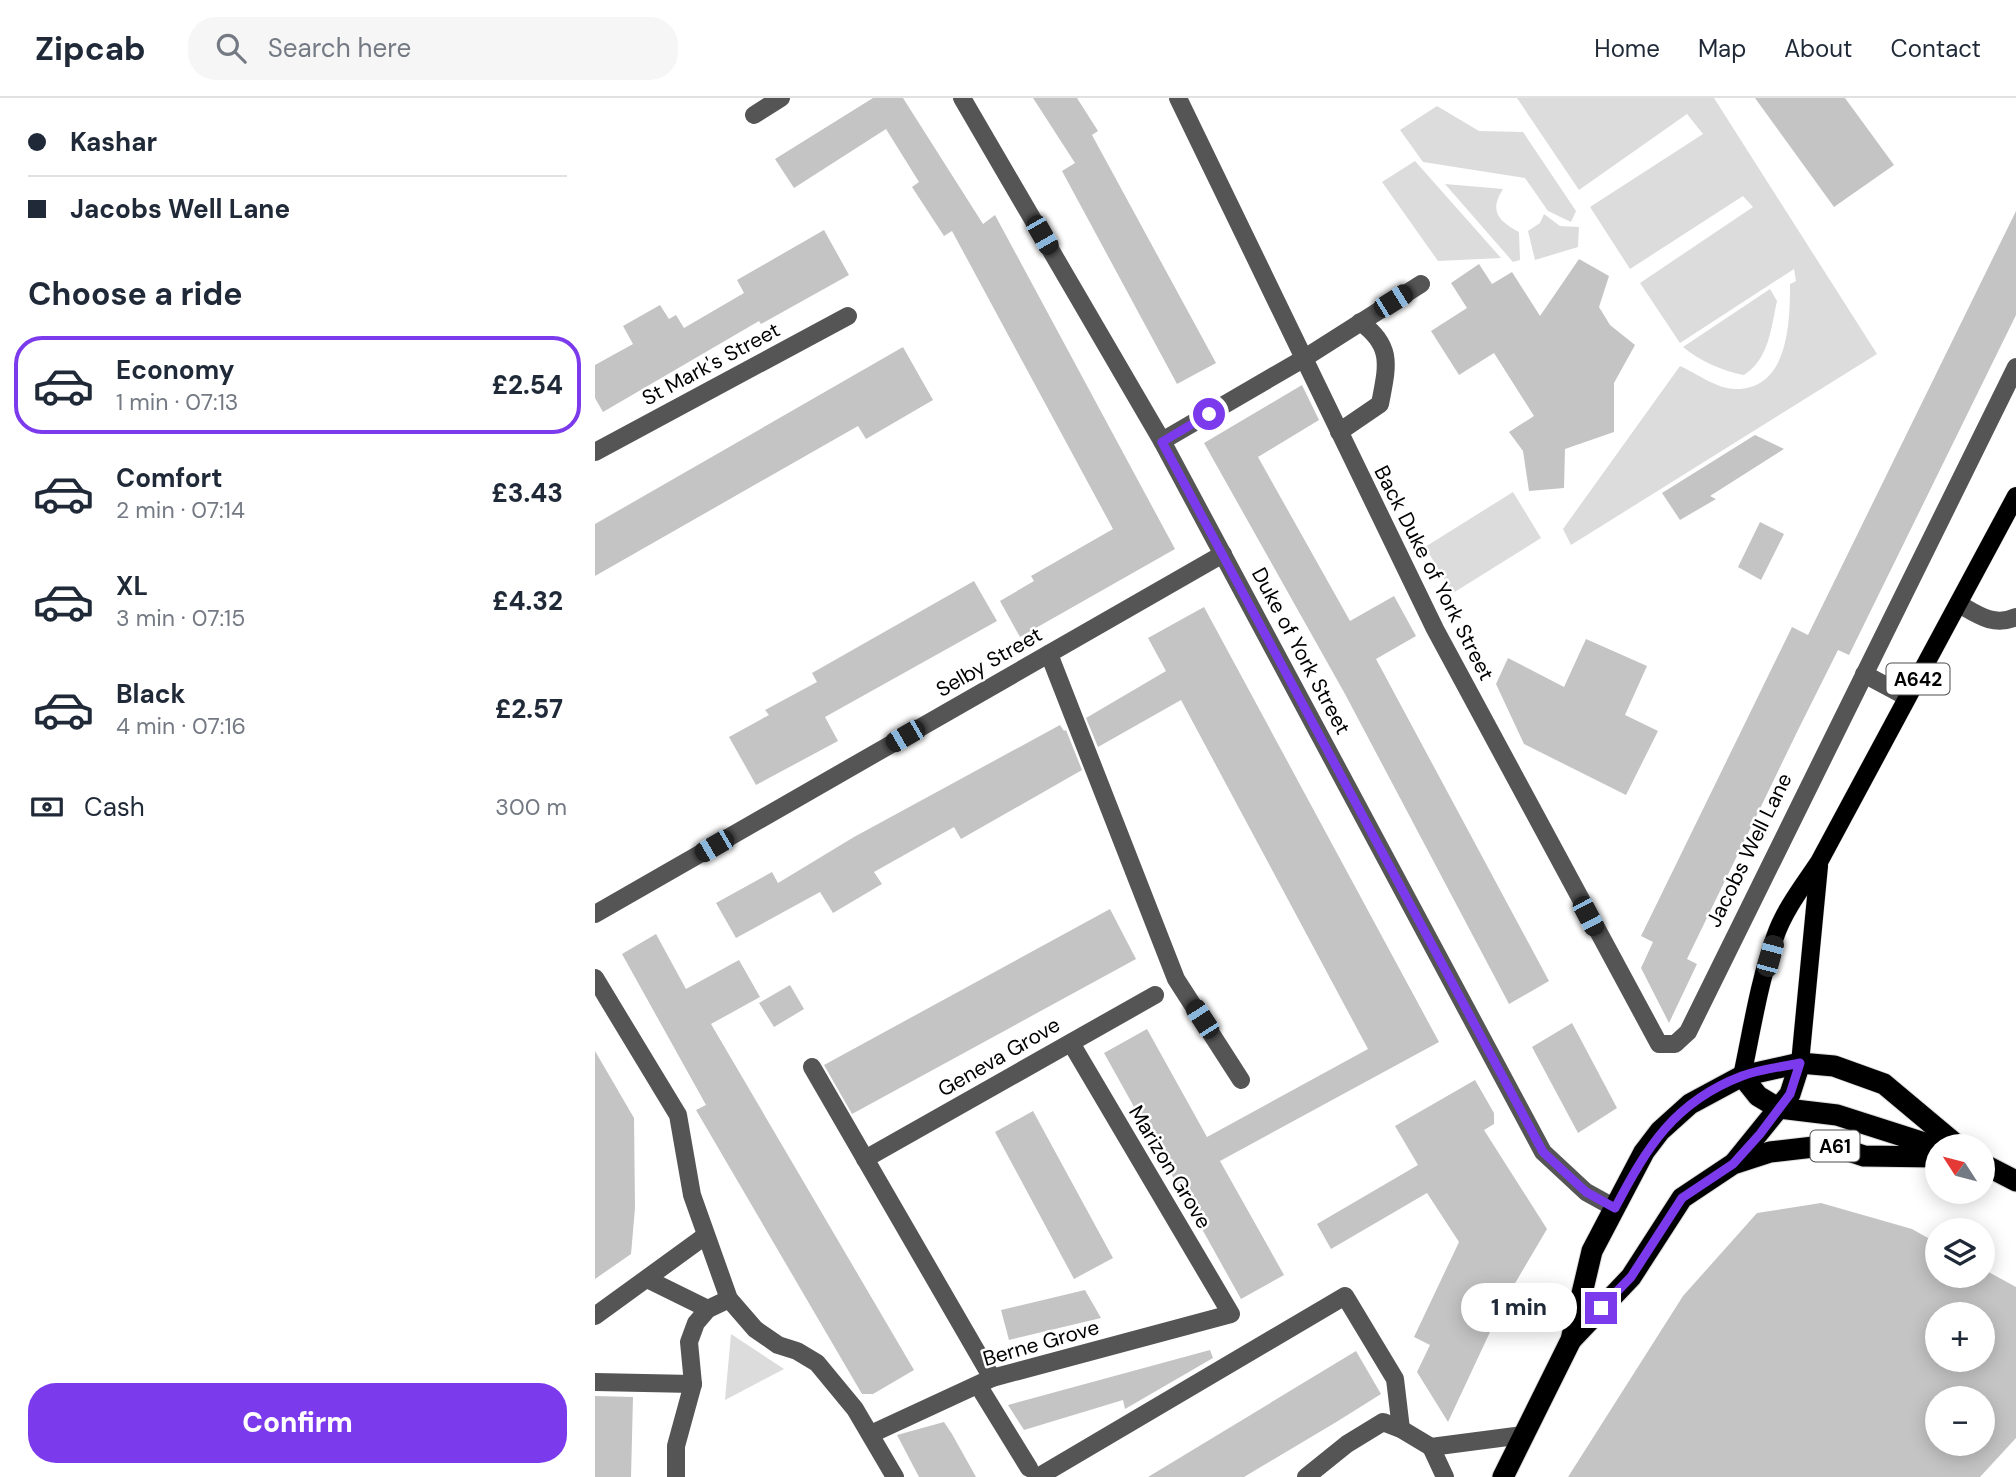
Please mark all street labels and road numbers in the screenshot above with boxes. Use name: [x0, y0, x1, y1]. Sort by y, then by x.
street label: St Mark's Street: [637, 316, 785, 412]
street label: Back Duke of York Street: [1368, 461, 1500, 685]
street label: Duke of York Street: [1245, 563, 1357, 739]
street label: Selby Street: [931, 620, 1047, 704]
road number: A642: [1887, 664, 1949, 694]
street label: Jacobs Well Lane: [1700, 768, 1799, 932]
street label: Geneva Grove: [933, 1011, 1065, 1103]
street label: Marizon Grove: [1122, 1100, 1218, 1234]
road number: A61: [1811, 1130, 1859, 1162]
street label: Berne Grove: [980, 1313, 1102, 1373]

